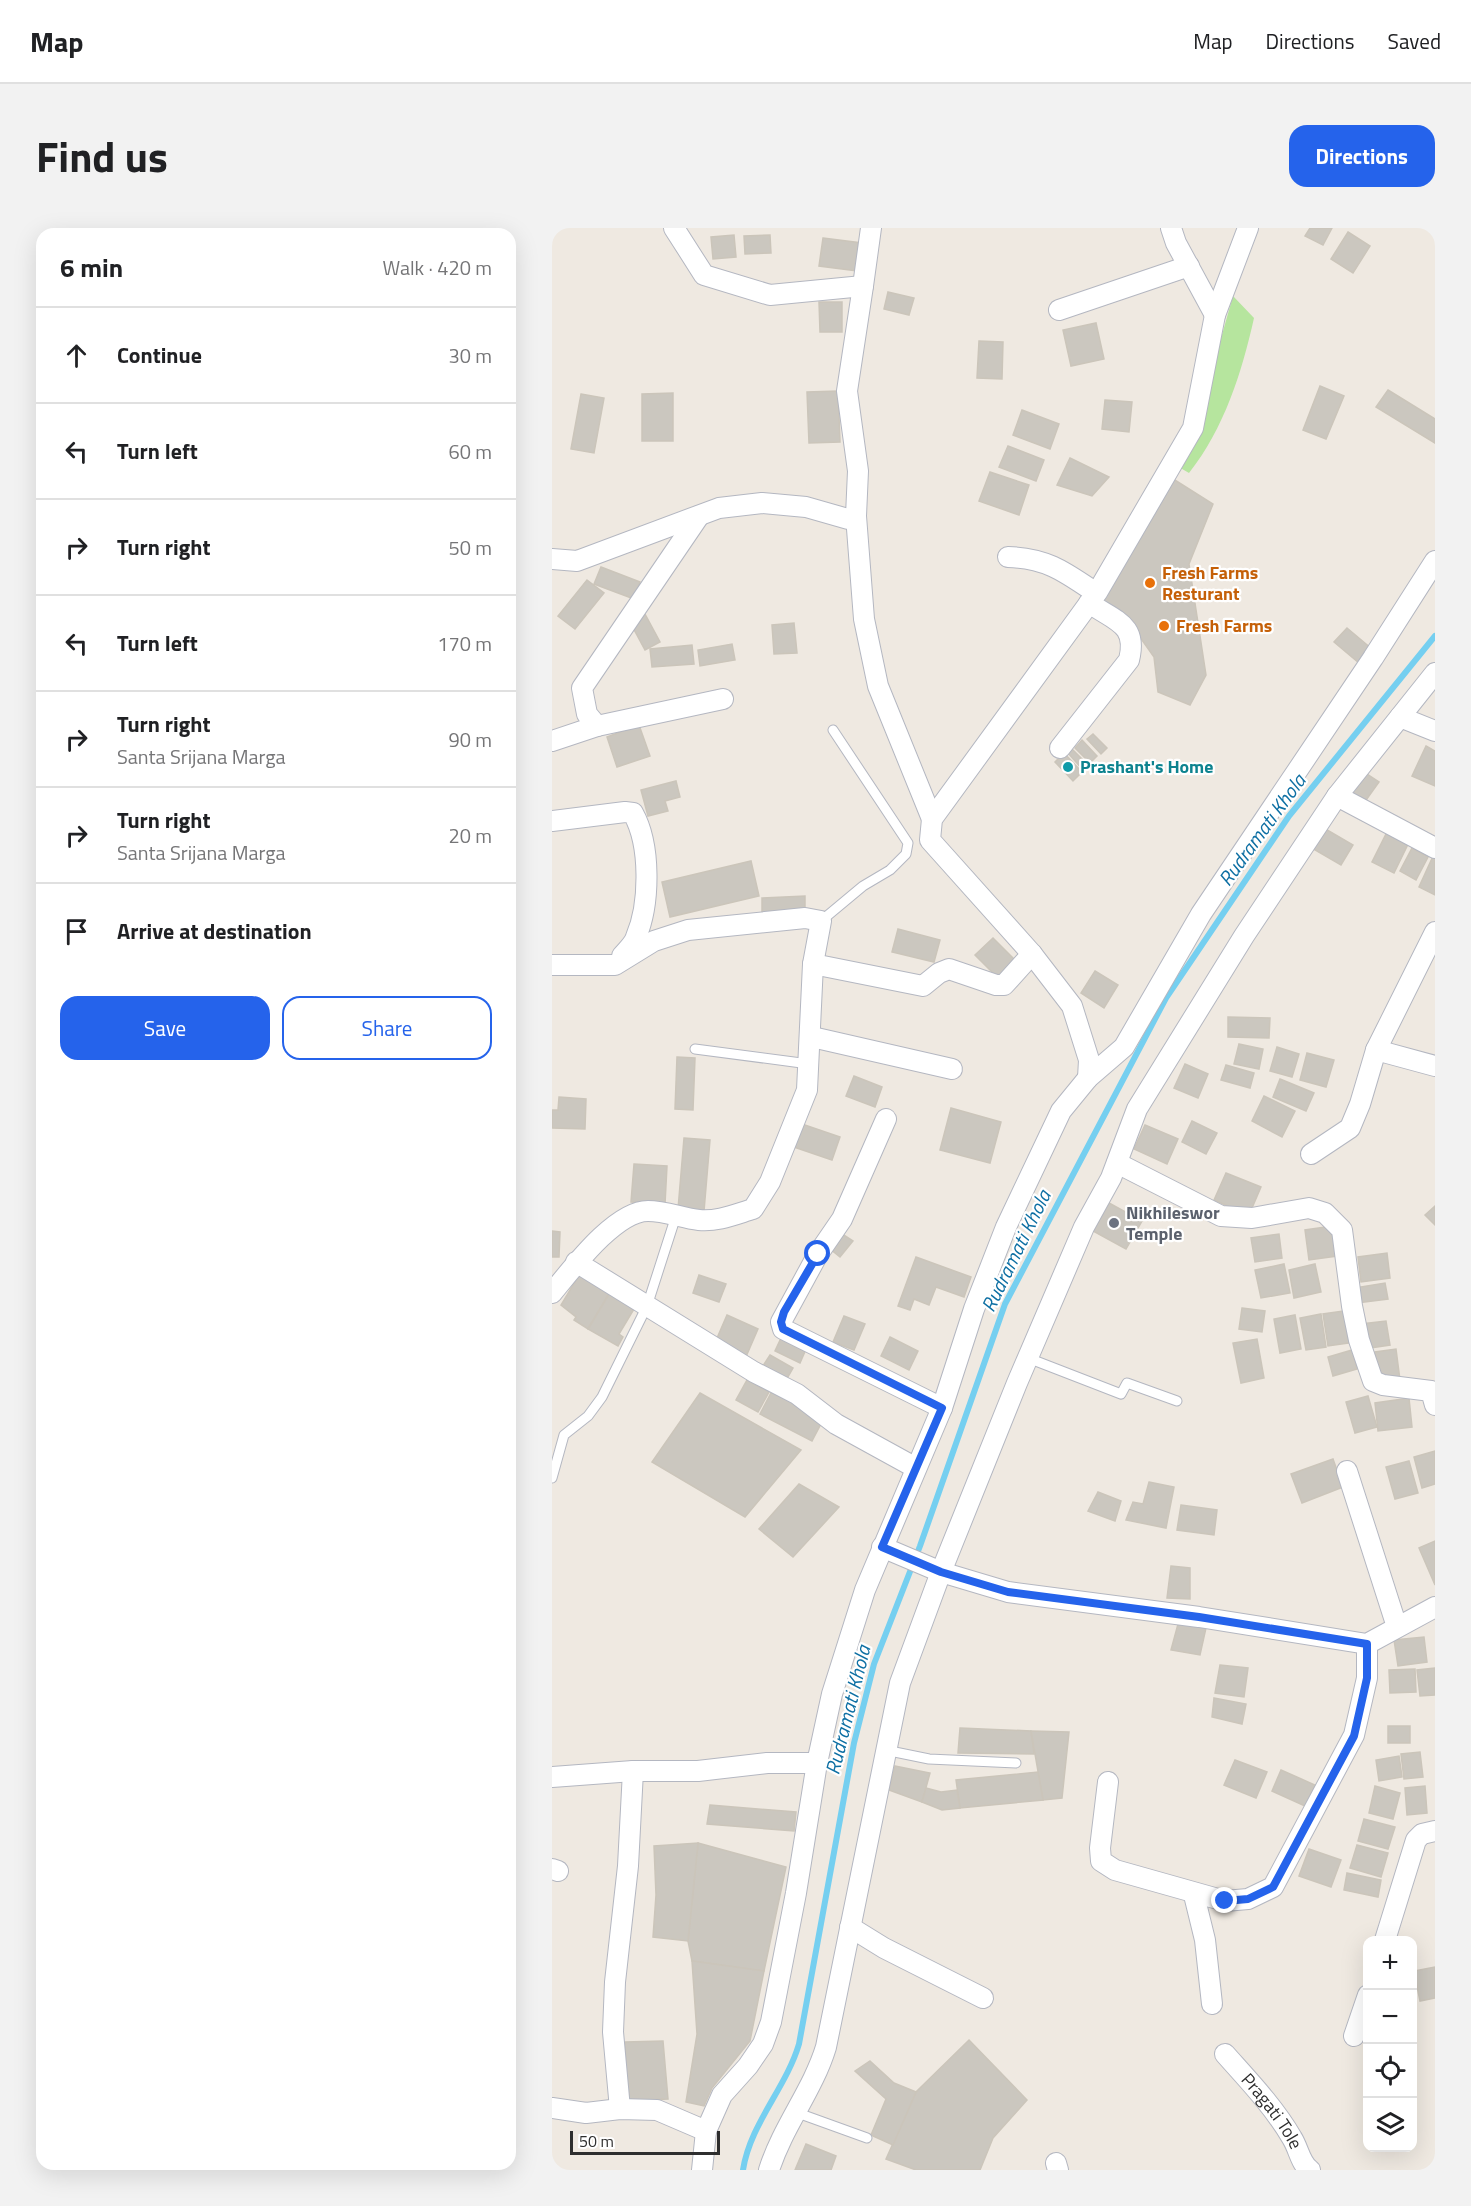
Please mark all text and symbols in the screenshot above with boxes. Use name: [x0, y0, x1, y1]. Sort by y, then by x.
text: Map: [30, 20, 84, 63]
text: Map: [1193, 25, 1233, 57]
text: Directions: [1266, 25, 1355, 57]
text: Saved: [1388, 25, 1441, 57]
text: Find us: [36, 124, 168, 188]
button: Directions: [1289, 125, 1435, 187]
text: 6 min: [60, 248, 123, 287]
text: Walk · 420 m: [383, 252, 492, 283]
text: Continue: [117, 338, 202, 372]
icon: ahead: [60, 339, 93, 372]
text: 30 m: [448, 340, 492, 371]
text: Turn left: [117, 434, 198, 468]
icon: left: [60, 435, 93, 468]
text: 60 m: [448, 436, 492, 467]
text: Turn right: [117, 530, 211, 564]
icon: right: [60, 531, 93, 564]
text: 50 m: [448, 532, 492, 563]
place label: Fresh Farms Resturant: [1162, 559, 1258, 607]
marker: Fresh Farms Resturant: [1143, 576, 1157, 590]
place label: Fresh Farms: [1176, 612, 1272, 639]
marker: Fresh Farms: [1157, 619, 1171, 633]
text: Turn left: [117, 626, 198, 660]
icon: left: [60, 627, 93, 660]
text: 170 m: [437, 628, 492, 659]
text: Turn right: [117, 707, 211, 741]
icon: right: [60, 723, 93, 756]
text: 90 m: [448, 724, 492, 755]
text: Santa Srijana Marga: [117, 741, 286, 772]
place label: Prashant's Home: [1080, 753, 1213, 780]
marker: Prashant's Home: [1061, 760, 1075, 774]
water label: Rudramati Khola: [1210, 766, 1314, 892]
text: Turn right: [117, 803, 211, 837]
icon: right: [60, 819, 93, 852]
text: 20 m: [448, 820, 492, 851]
text: Santa Srijana Marga: [117, 837, 286, 868]
text: Arrive at destination: [117, 914, 312, 948]
icon: arrive: [60, 915, 93, 948]
button: Save: [60, 996, 270, 1060]
button: Share: [282, 996, 492, 1060]
water label: Rudramati Khola: [973, 1184, 1059, 1317]
place label: Nikhileswor Temple: [1126, 1199, 1220, 1247]
marker: Nikhileswor Temple: [1107, 1216, 1121, 1230]
route start: [804, 1240, 830, 1266]
water label: Rudramati Khola: [816, 1641, 879, 1778]
route end: [1211, 1887, 1237, 1913]
map controls: [1363, 1936, 1417, 2152]
button: +: [1363, 1936, 1417, 1990]
button: −: [1363, 1990, 1417, 2044]
button: locate: [1363, 2044, 1417, 2098]
street label: Pragati Tole: [1235, 2067, 1310, 2153]
button: layers: [1363, 2098, 1417, 2152]
scale bar: [570, 2128, 720, 2156]
text: 50 m: [579, 2129, 614, 2153]

